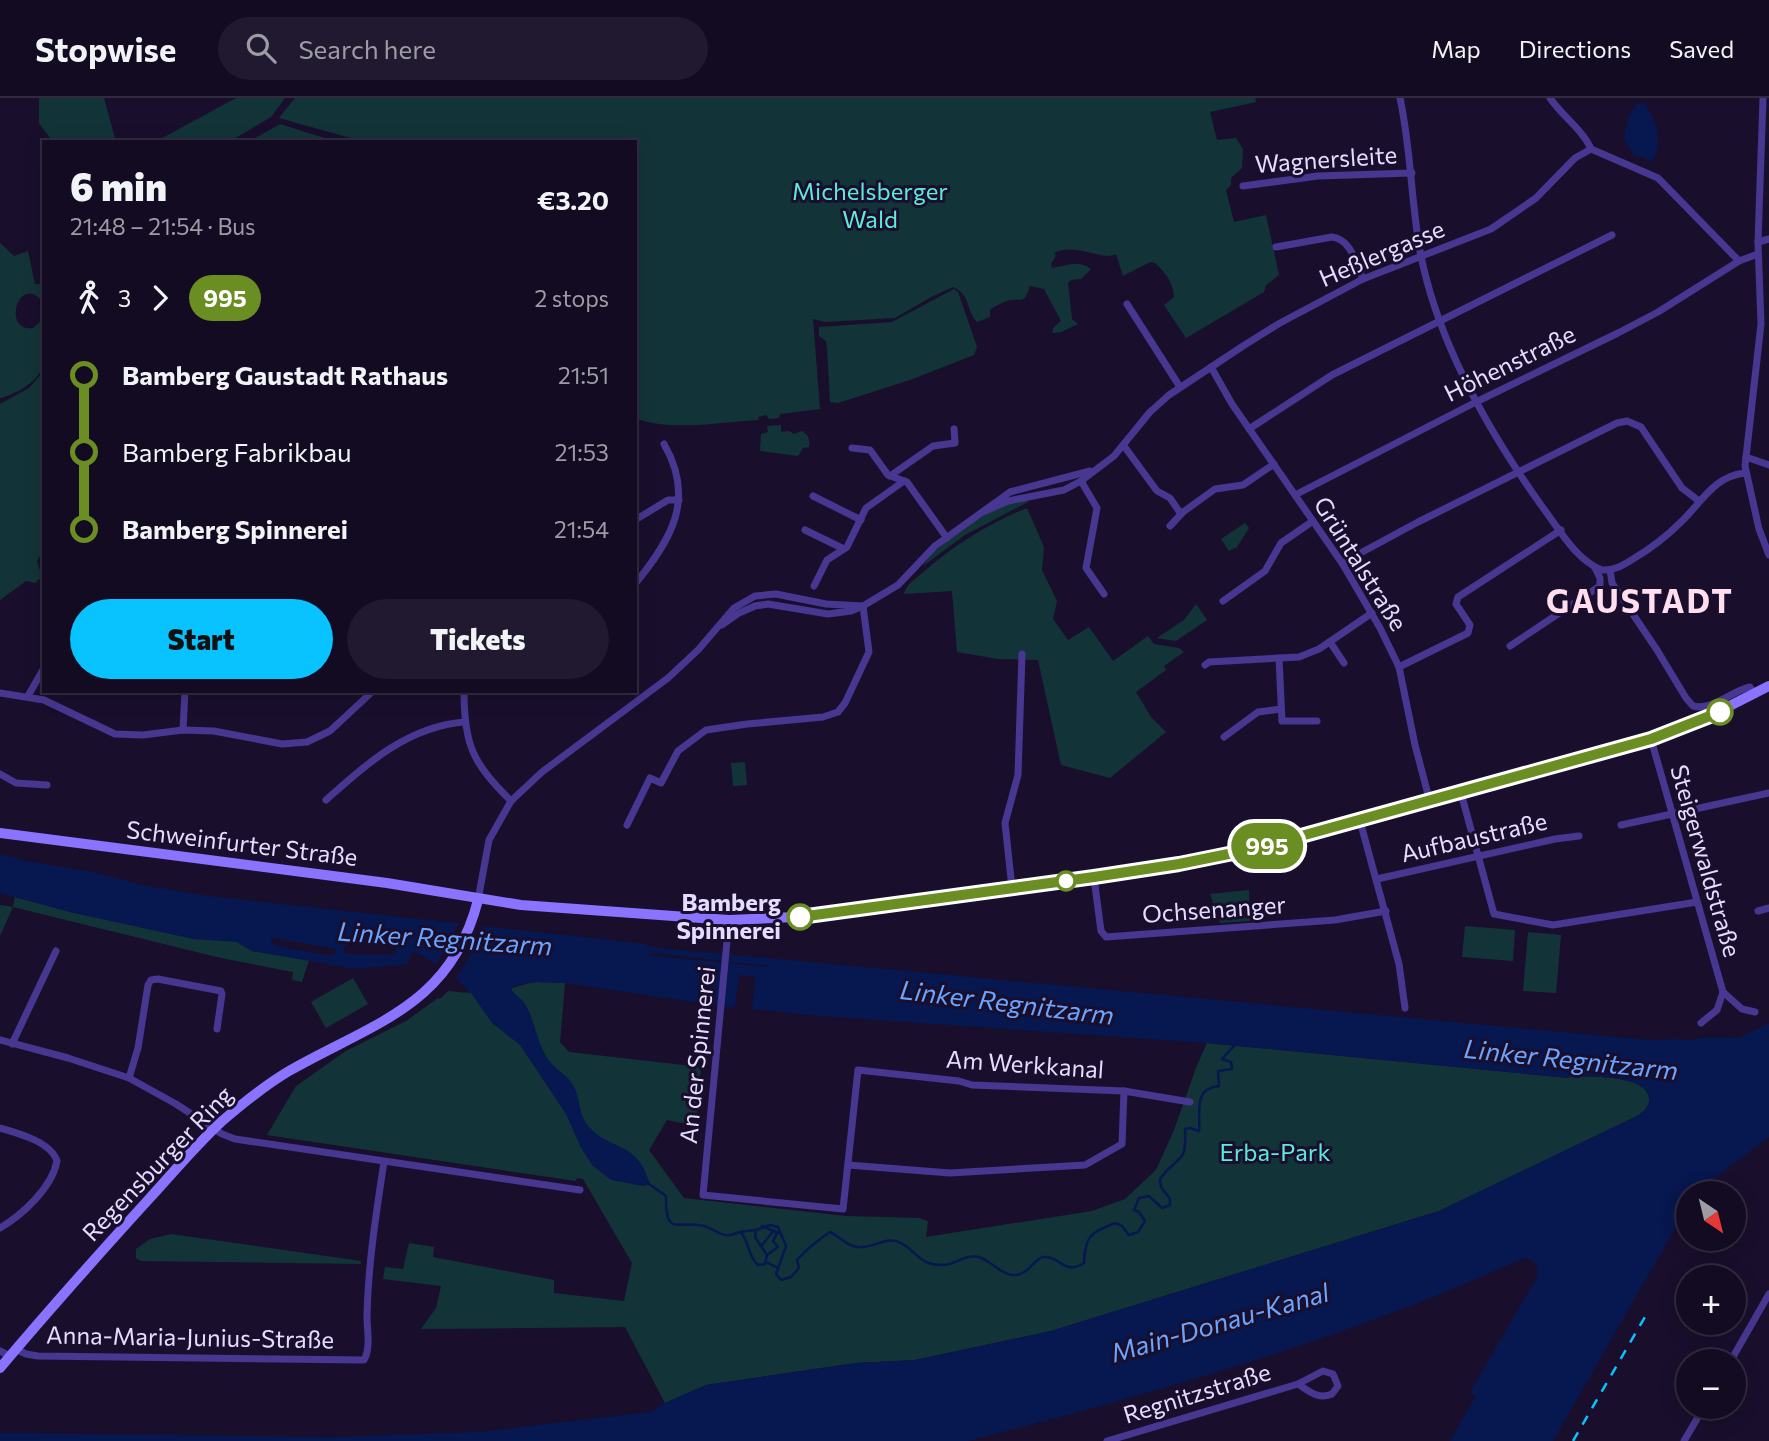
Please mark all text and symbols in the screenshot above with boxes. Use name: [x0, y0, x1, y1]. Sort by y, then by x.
search box: [218, 17, 708, 80]
text: Stopwise: [35, 28, 176, 69]
icon: search: [242, 29, 280, 67]
text: Search here: [298, 33, 436, 64]
text: Map: [1431, 34, 1481, 63]
text: Directions: [1519, 34, 1631, 63]
text: Saved: [1669, 34, 1734, 63]
street label: Wagnersleite: [1254, 139, 1398, 178]
text: 6 min: [70, 162, 167, 209]
park label: Michelsberger Wald: [792, 176, 948, 233]
text: €3.20: [537, 184, 609, 215]
text: 21:48 – 21:54 · Bus: [70, 212, 256, 240]
street label: Heßlergasse: [1314, 213, 1448, 292]
icon: walk: [70, 279, 108, 317]
icon: forward: [141, 279, 179, 317]
text: 995: [203, 283, 247, 312]
text: 3: [118, 284, 131, 312]
text: 2 stops: [535, 284, 609, 312]
street label: Höhenstraße: [1439, 318, 1580, 407]
text: Bamberg Gaustadt Rathaus: [122, 359, 448, 390]
text: 21:51: [558, 361, 609, 389]
text: Bamberg Fabrikbau: [122, 436, 352, 467]
text: 21:53: [555, 438, 609, 466]
street label: Grüntalstraße: [1309, 491, 1414, 636]
text: Bamberg Spinnerei: [122, 513, 348, 544]
text: 21:54: [554, 515, 609, 543]
district label: GAUSTADT: [1546, 580, 1734, 620]
button: Start: [70, 599, 333, 679]
button: Tickets: [347, 599, 609, 679]
unlabelled marker: [1707, 699, 1733, 725]
street label: Steigerwaldstraße: [1665, 761, 1748, 960]
street label: Aufbaustraße: [1398, 806, 1550, 867]
street label: Schweinfurter Straße: [125, 814, 359, 871]
line badge: 995: [1227, 823, 1307, 869]
text: 995: [1245, 831, 1289, 860]
unlabelled marker: [1056, 871, 1076, 891]
place label: Bamberg Spinnerei: [676, 887, 781, 944]
street label: Ochsenanger: [1141, 889, 1287, 928]
marker: Bamberg Spinnerei: [787, 904, 813, 930]
water label: Linker Regnitzarm: [337, 915, 554, 960]
street label: An der Spinnerei: [673, 965, 720, 1145]
water label: Linker Regnitzarm: [898, 973, 1116, 1030]
water label: Linker Regnitzarm: [1462, 1032, 1680, 1085]
street label: Am Werkkanal: [945, 1044, 1105, 1083]
street label: Regensburger Ring: [76, 1080, 238, 1246]
park label: Erba-Park: [1220, 1137, 1330, 1166]
north arrow: [1676, 1181, 1746, 1251]
map controls: [1676, 1181, 1746, 1419]
button: +: [1676, 1265, 1746, 1335]
water label: Main-Donau-Kanal: [1107, 1275, 1334, 1368]
street label: Anna-Maria-Junius-Straße: [46, 1319, 334, 1354]
button: −: [1676, 1349, 1746, 1419]
street label: Regnitzstraße: [1119, 1356, 1274, 1429]

